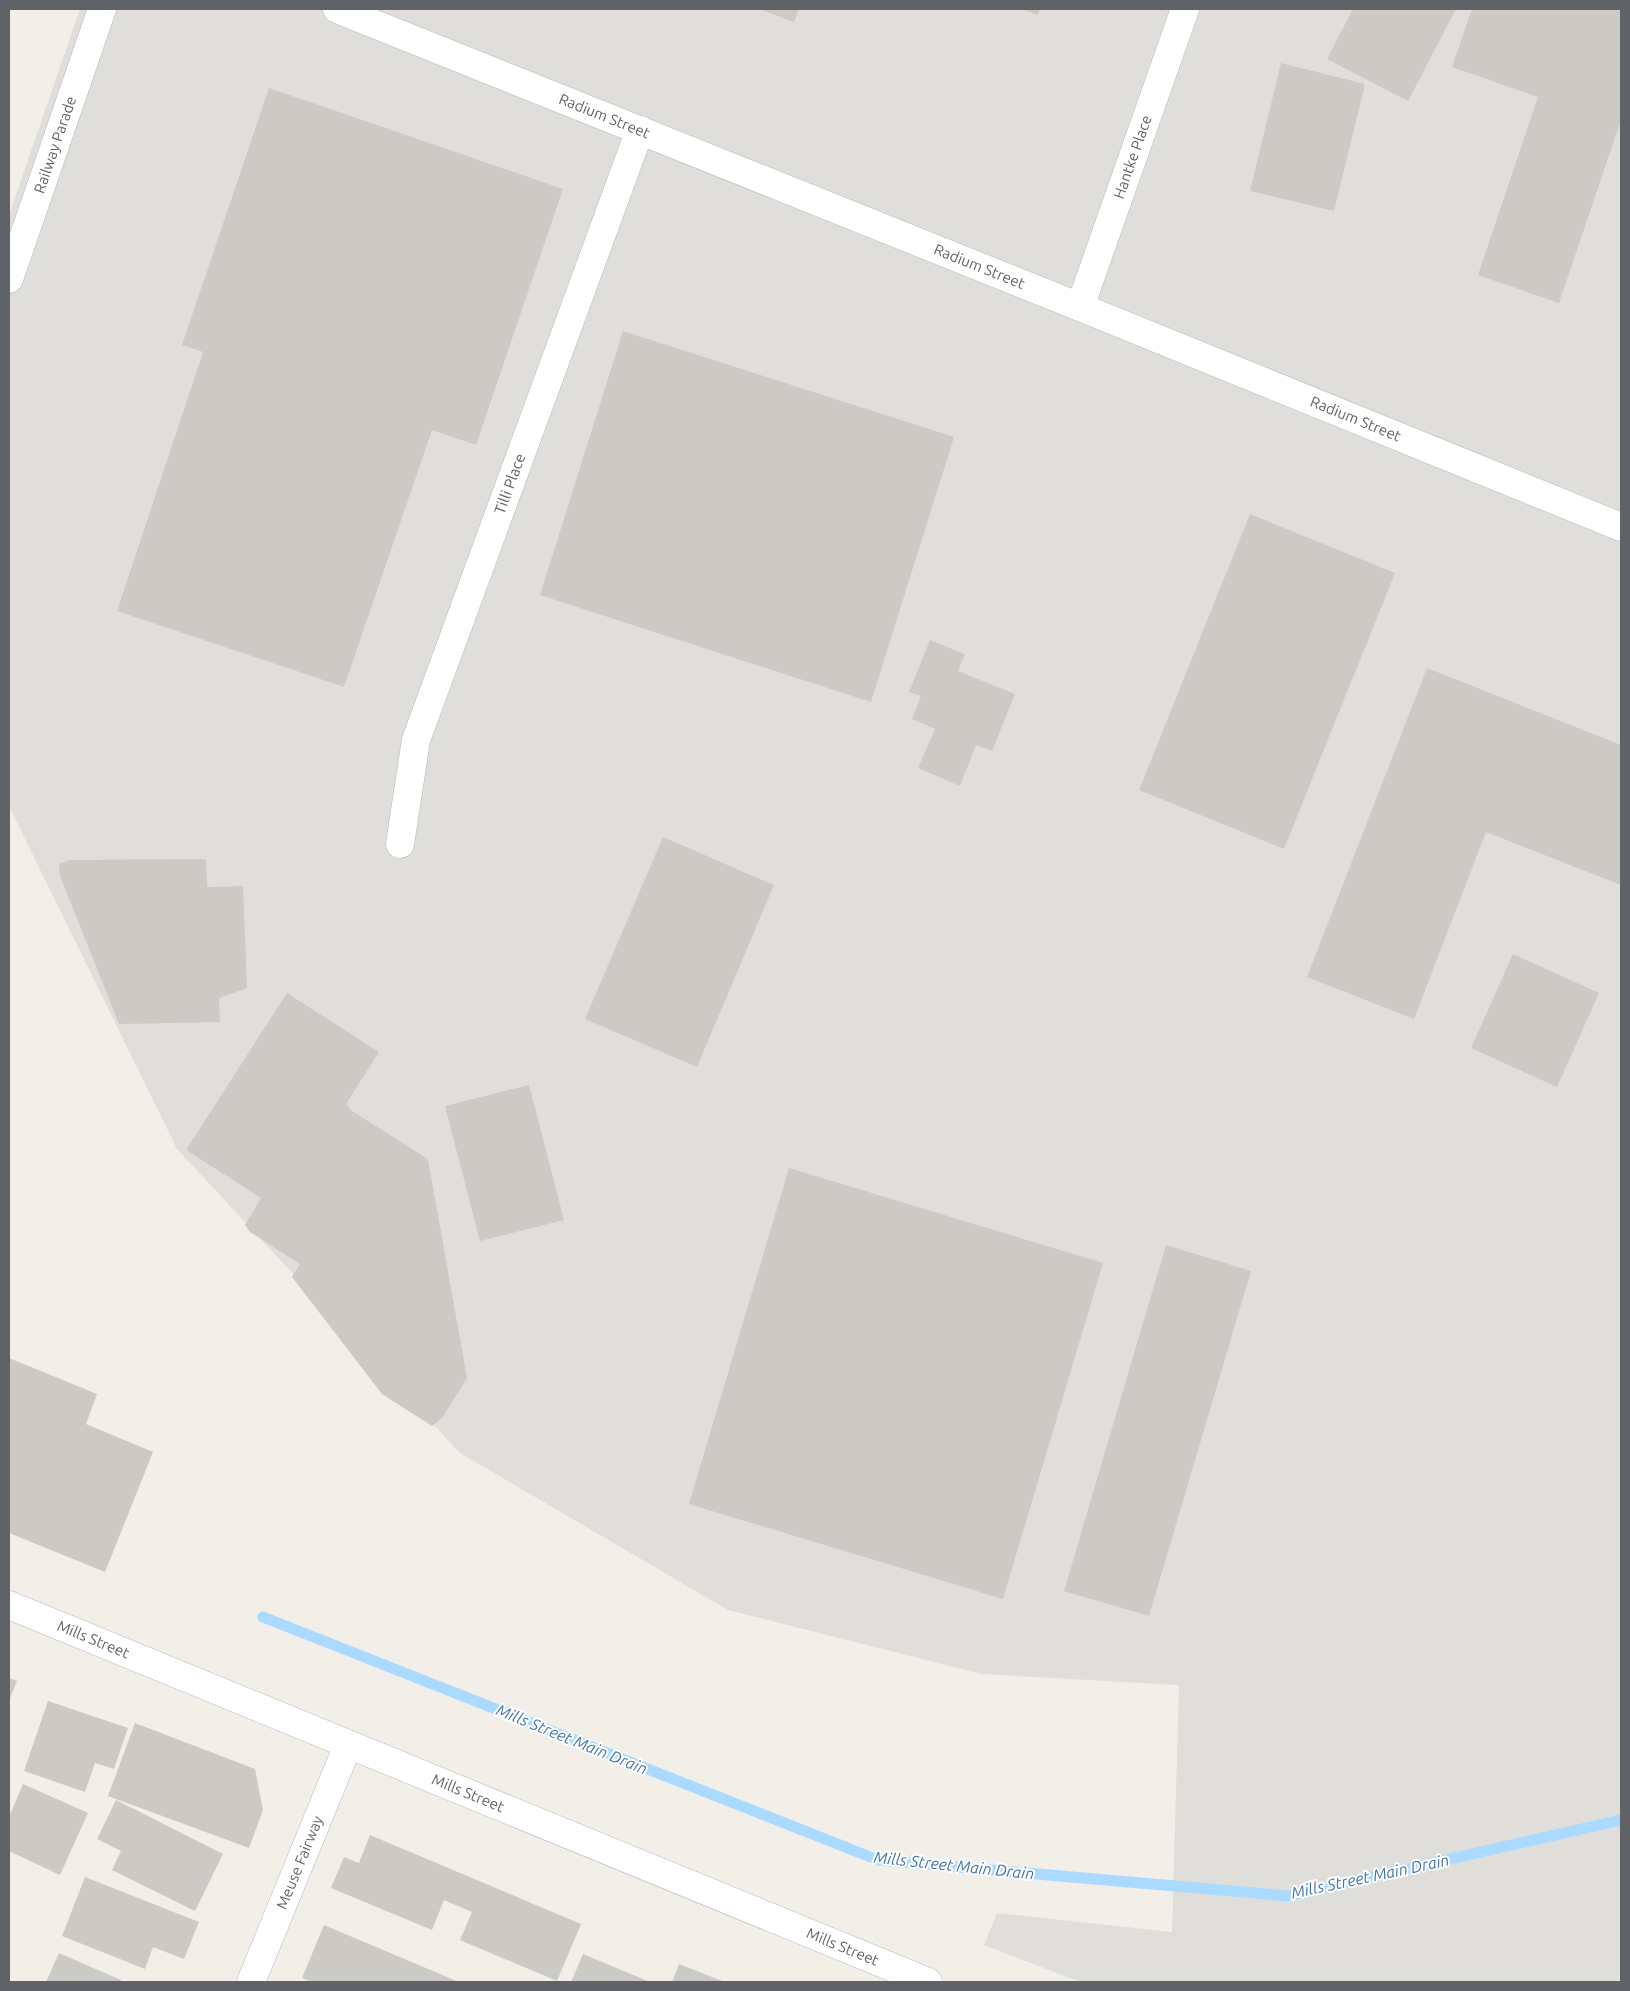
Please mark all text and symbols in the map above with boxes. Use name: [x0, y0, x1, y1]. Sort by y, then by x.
street label: Radium Street: [557, 90, 652, 142]
street label: Railway Parade: [30, 94, 79, 195]
street label: Hantke Place: [1110, 113, 1155, 201]
street label: Radium Street: [932, 240, 1027, 292]
street label: Radium Street: [1308, 393, 1404, 445]
street label: Tilli Place: [491, 451, 528, 516]
street label: Mills Street: [55, 1617, 132, 1661]
water label: Mills Street Main Drain: [494, 1700, 650, 1778]
street label: Mills Street: [429, 1770, 507, 1815]
street label: Meuse Fairway: [273, 1813, 326, 1912]
water label: Mills Street Main Drain: [873, 1848, 1035, 1882]
water label: Mills Street Main Drain: [1289, 1850, 1451, 1902]
street label: Mills Street: [804, 1924, 881, 1969]

